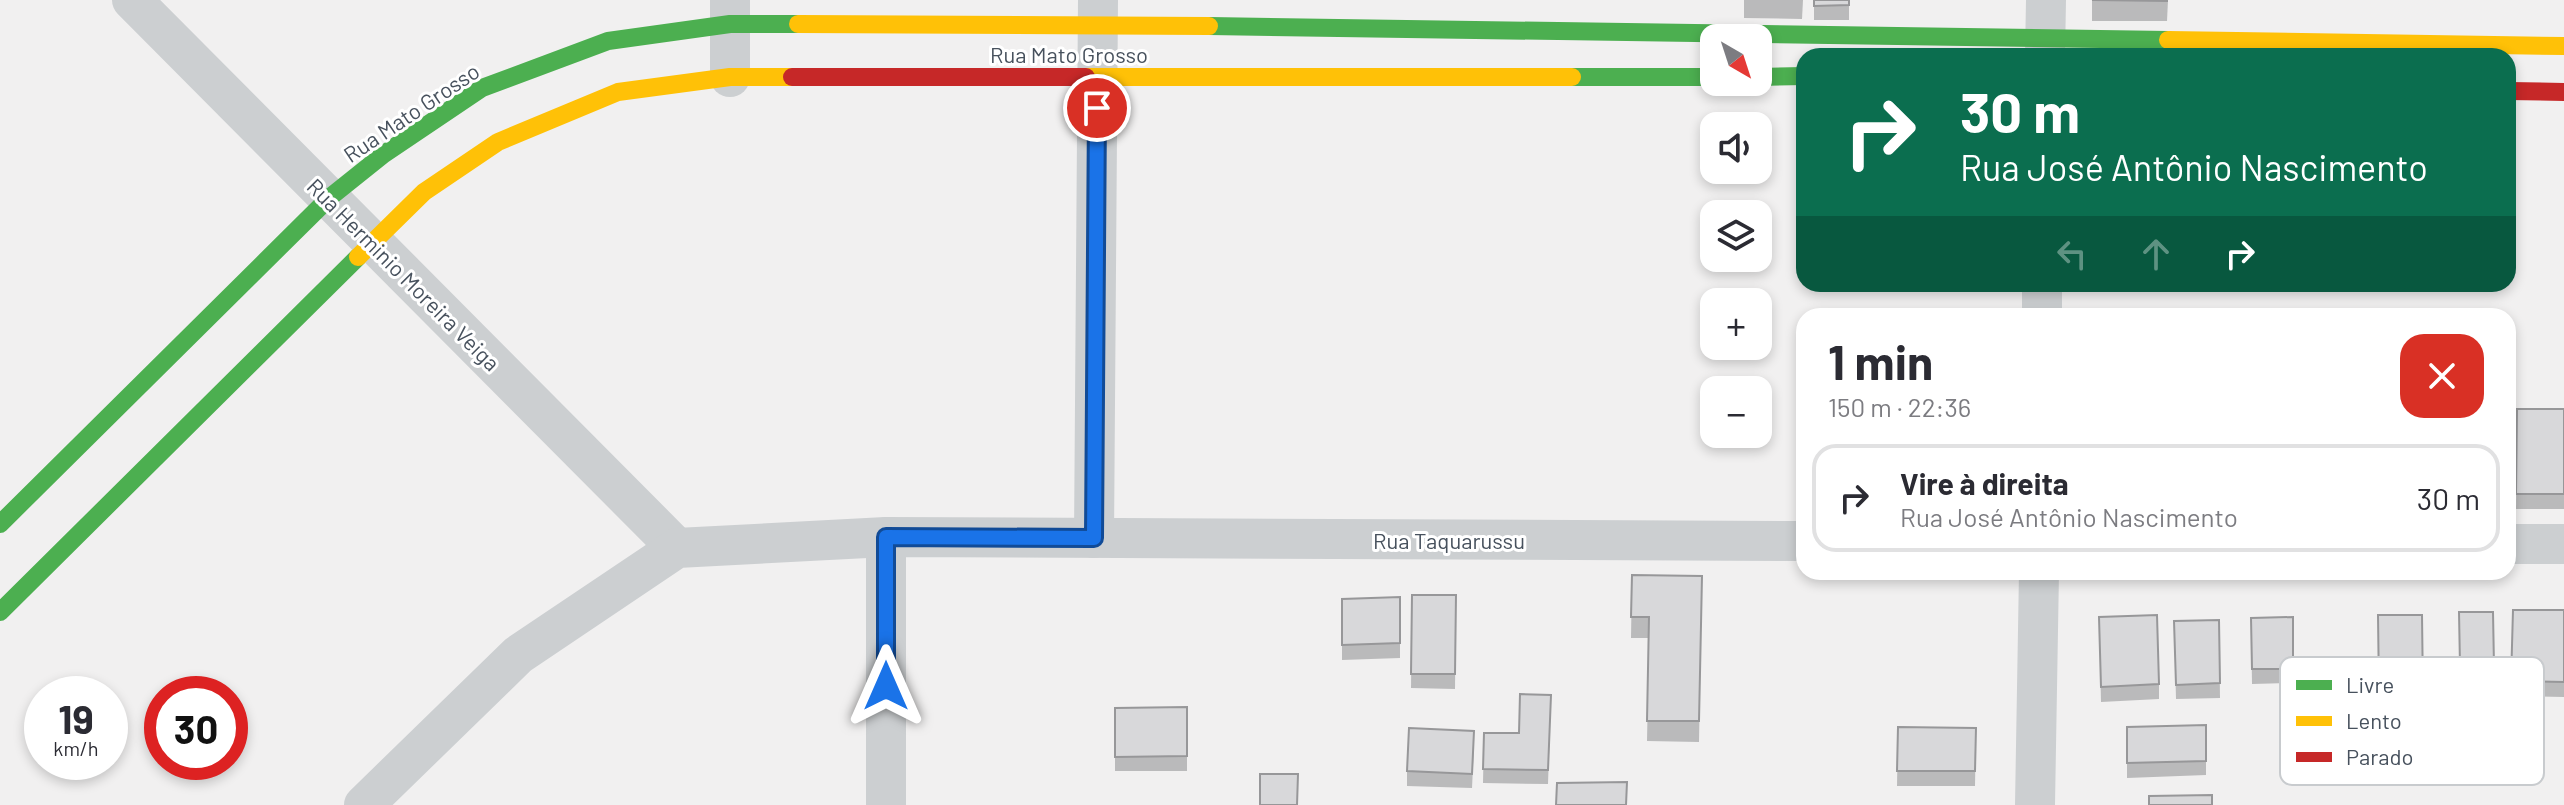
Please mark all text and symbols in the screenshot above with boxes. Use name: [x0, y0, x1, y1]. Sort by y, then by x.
north arrow: [1700, 24, 1772, 96]
map controls: [1700, 24, 1772, 448]
street label: Rua Mato Grosso: [990, 41, 1148, 67]
street label: Rua Mato Grosso: [338, 57, 484, 167]
pin: [1063, 74, 1131, 142]
text: 30 m: [1960, 77, 2080, 144]
icon: right: [1828, 80, 1932, 184]
icon: arrive: [1075, 86, 1119, 130]
button: sound: [1700, 112, 1772, 184]
text: Rua José Antônio Nascimento: [1960, 145, 2428, 188]
street label: Rua Herminio Moreira Veiga: [302, 172, 506, 376]
button: layers: [1700, 200, 1772, 272]
icon: left: [2050, 232, 2094, 276]
icon: ahead: [2134, 232, 2178, 276]
icon: right: [2218, 232, 2262, 276]
button: +: [1700, 288, 1772, 360]
text: 1 min: [1828, 332, 1933, 390]
button: close: [2400, 334, 2484, 418]
button: −: [1700, 376, 1772, 448]
text: 150 m · 22:36: [1828, 391, 1971, 422]
text: Vire à direita: [1900, 465, 2069, 501]
icon: right: [1832, 476, 1876, 520]
text: 30 m: [2417, 480, 2480, 516]
text: Rua José Antônio Nascimento: [1900, 501, 2238, 532]
street label: Rua Taquarussu: [1373, 527, 1525, 553]
position arrow: [844, 644, 928, 728]
legend: [2280, 657, 2544, 785]
text: Livre: [2346, 671, 2394, 697]
speed limit sign: 30: [144, 676, 248, 780]
text: 19: [58, 694, 94, 742]
text: Lento: [2346, 707, 2402, 733]
text: km/h: [53, 736, 99, 760]
text: Parado: [2346, 743, 2413, 769]

